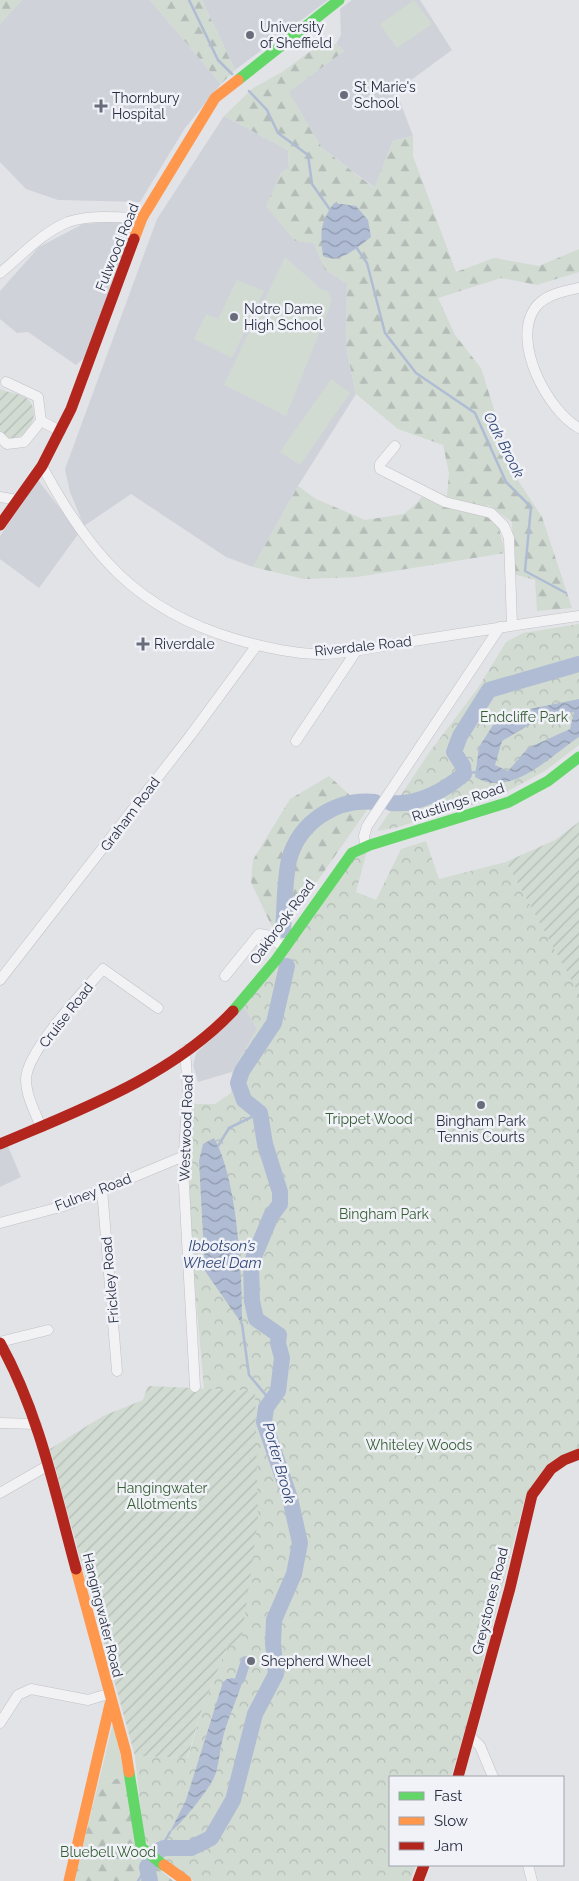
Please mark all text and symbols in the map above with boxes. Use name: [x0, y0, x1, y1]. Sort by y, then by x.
place label: University of Sheffield: [260, 19, 332, 51]
marker: University of Sheffield: [244, 29, 256, 41]
place label: St Marie's School: [354, 79, 416, 111]
marker: St Marie's School: [338, 89, 350, 101]
place label: Thornbury Hospital: [112, 90, 180, 122]
marker: Thornbury Hospital: [94, 99, 108, 113]
street label: Fulwood Road: [92, 201, 142, 293]
place label: Notre Dame High School: [244, 301, 323, 333]
marker: Notre Dame High School: [228, 311, 240, 323]
water label: Oak Brook: [480, 409, 528, 481]
street label: Riverdale Road: [314, 633, 412, 659]
place label: Riverdale: [154, 636, 215, 652]
marker: Riverdale: [136, 637, 150, 651]
park label: Endcliffe Park: [480, 709, 569, 725]
street label: Graham Road: [97, 774, 163, 854]
street label: Rustlings Road: [410, 779, 506, 825]
street label: Oakbrook Road: [246, 877, 318, 967]
street label: Cruise Road: [36, 979, 96, 1051]
street label: Westwood Road: [176, 1074, 196, 1182]
marker: Bingham Park Tennis Courts: [475, 1099, 487, 1111]
park label: Trippet Wood: [325, 1111, 413, 1127]
place label: Bingham Park Tennis Courts: [436, 1113, 527, 1145]
street label: Fulney Road: [53, 1170, 133, 1214]
park label: Bingham Park: [339, 1206, 430, 1222]
street label: Frickley Road: [98, 1236, 122, 1324]
water label: Ibbotson’s Wheel Dam: [182, 1237, 262, 1272]
water label: Porter Brook: [259, 1420, 299, 1506]
park label: Whiteley Woods: [366, 1437, 473, 1453]
park label: Hangingwater Allotments: [116, 1480, 208, 1512]
street label: Greystones Road: [469, 1546, 511, 1656]
street label: Hangingwater Road: [80, 1551, 126, 1679]
place label: Shepherd Wheel: [261, 1653, 371, 1669]
marker: Shepherd Wheel: [245, 1655, 257, 1667]
legend: [389, 1776, 564, 1866]
text: Fast: [434, 1787, 462, 1805]
text: Slow: [434, 1812, 468, 1830]
text: Jam: [434, 1837, 463, 1855]
park label: Bluebell Wood: [60, 1844, 156, 1860]

